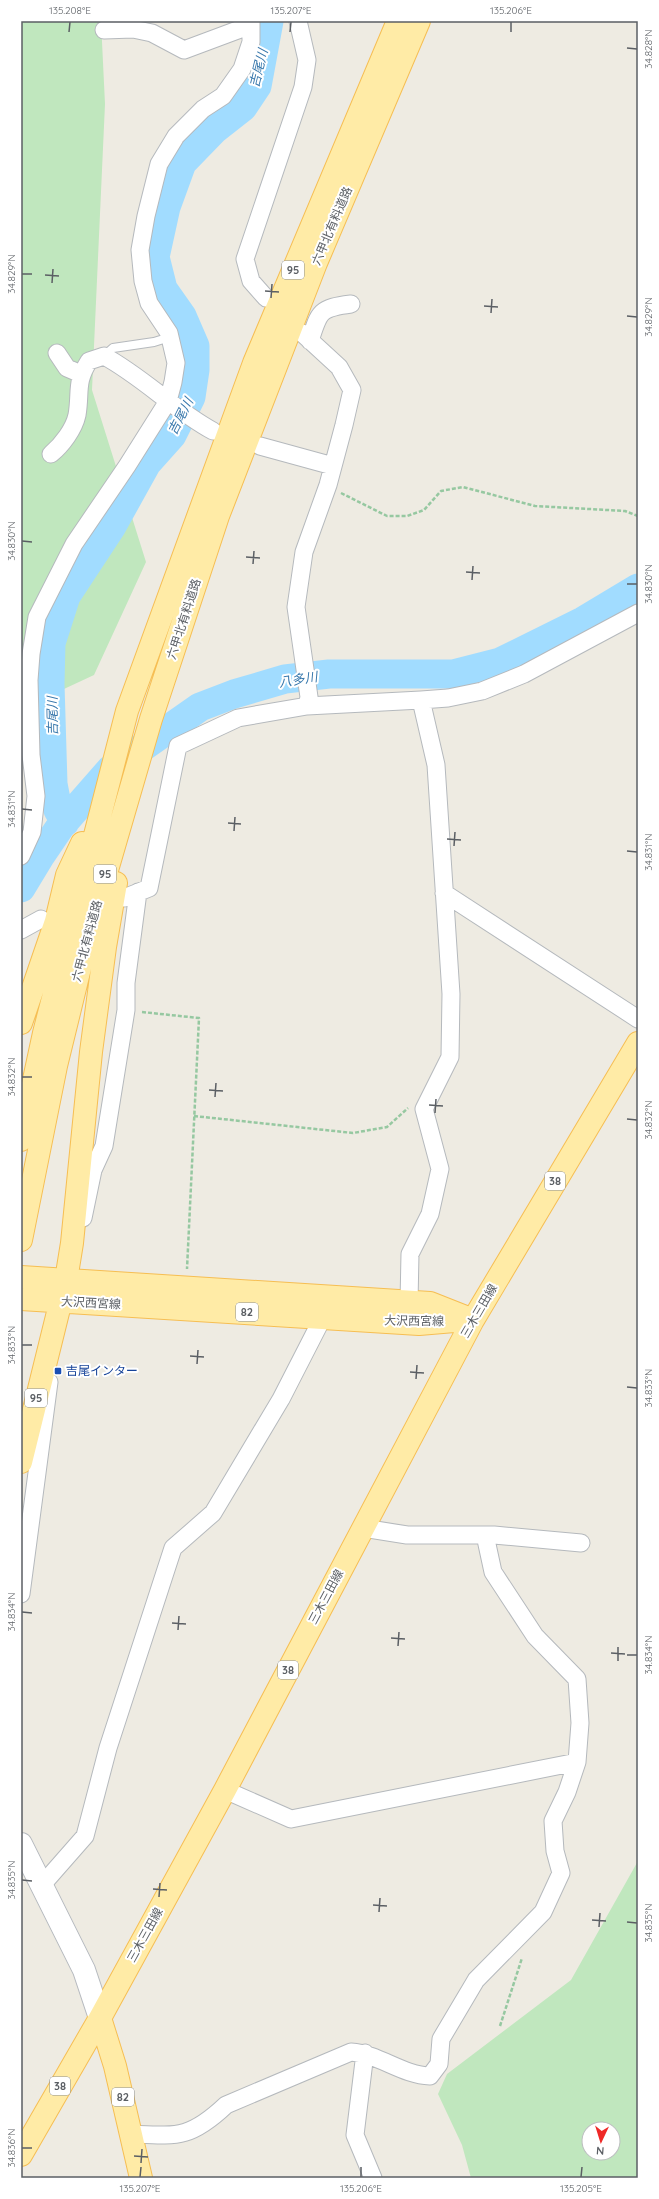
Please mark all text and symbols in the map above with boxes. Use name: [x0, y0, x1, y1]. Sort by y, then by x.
text: 135.208°E: [49, 4, 91, 17]
text: 135.207°E: [270, 4, 312, 17]
text: 135.206°E: [490, 4, 532, 17]
text: 34.828°N: [642, 29, 655, 69]
water label: 吉尾川: [246, 45, 271, 89]
street label: 六甲北有料道路: [308, 184, 355, 267]
text: 34.829°N: [5, 254, 18, 294]
road number: 95: [282, 261, 304, 279]
text: 34.829°N: [642, 297, 655, 337]
water label: 吉尾川: [164, 393, 197, 437]
text: 34.830°N: [5, 521, 18, 561]
text: 34.830°N: [642, 564, 655, 604]
street label: 六甲北有料道路: [163, 577, 204, 661]
water label: 八多川: [277, 668, 320, 690]
water label: 吉尾川: [44, 694, 60, 736]
text: 34.831°N: [5, 790, 18, 828]
text: 34.831°N: [642, 833, 655, 871]
road number: 95: [94, 865, 116, 883]
street label: 六甲北有料道路: [68, 898, 105, 983]
text: 34.832°N: [5, 1057, 18, 1097]
text: 34.832°N: [642, 1100, 655, 1140]
road number: 38: [545, 1172, 565, 1190]
street label: 三木三田線: [457, 1281, 500, 1340]
street label: 大沢西宮線: [61, 1293, 121, 1312]
road number: 82: [236, 1303, 258, 1321]
street label: 大沢西宮線: [384, 1312, 444, 1329]
text: 34.833°N: [5, 1326, 18, 1364]
place label: 吉尾インター: [66, 1363, 138, 1378]
marker: 吉尾インター: [53, 1366, 63, 1376]
text: 34.833°N: [642, 1369, 655, 1407]
road number: 95: [25, 1389, 47, 1407]
street label: 三木三田線: [305, 1567, 346, 1627]
text: 34.834°N: [5, 1593, 18, 1631]
text: 34.834°N: [642, 1636, 655, 1674]
road number: 38: [278, 1661, 298, 1679]
text: 34.835°N: [5, 1860, 18, 1900]
text: 34.835°N: [642, 1903, 655, 1943]
street label: 三木三田線: [123, 1905, 166, 1965]
road number: 38: [50, 2077, 70, 2095]
road number: 82: [112, 2088, 134, 2106]
north arrow: [581, 2121, 621, 2161]
text: 34.836°N: [5, 2129, 18, 2167]
text: N: [596, 2144, 605, 2158]
text: 135.207°E: [119, 2182, 161, 2195]
text: 135.206°E: [340, 2182, 382, 2195]
text: 135.205°E: [560, 2182, 602, 2195]

